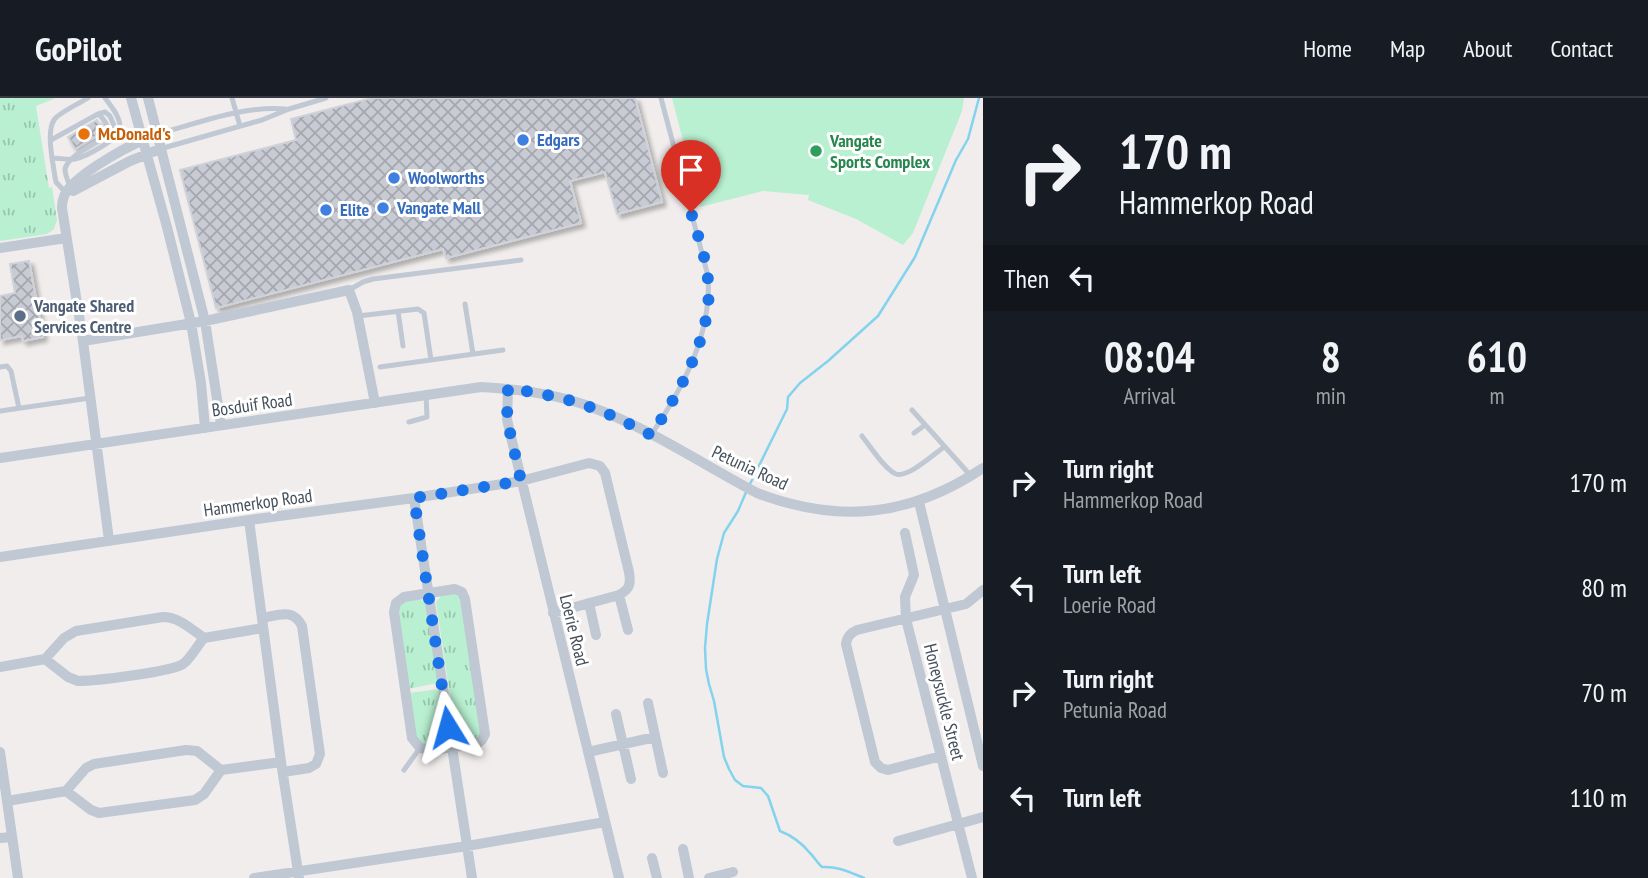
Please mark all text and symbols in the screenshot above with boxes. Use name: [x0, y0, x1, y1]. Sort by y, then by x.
text: GoPilot: [35, 27, 122, 70]
text: Home: [1303, 33, 1352, 64]
text: Map: [1390, 33, 1425, 64]
text: About: [1463, 33, 1512, 64]
text: Contact: [1550, 33, 1613, 64]
text: 170 m: [1119, 119, 1232, 183]
place label: McDonald's: [98, 122, 171, 145]
marker: McDonald's: [76, 126, 92, 142]
icon: right: [1004, 126, 1095, 217]
place label: Edgars: [537, 128, 580, 151]
place label: Vangate Sports Complex: [829, 129, 930, 173]
marker: Edgars: [515, 132, 531, 148]
pin: [661, 140, 721, 212]
marker: Vangate Sports Complex: [808, 143, 824, 159]
icon: arrive: [672, 151, 710, 189]
place label: Woolworths: [407, 166, 484, 189]
marker: Woolworths: [386, 170, 402, 186]
text: Hammerkop Road: [1119, 181, 1314, 223]
place label: Vangate Mall: [396, 196, 482, 219]
place label: Elite: [340, 198, 369, 221]
marker: Vangate Mall: [375, 200, 391, 216]
marker: Elite: [318, 202, 334, 218]
icon: left: [1063, 259, 1101, 297]
text: Then: [1004, 262, 1049, 295]
place label: Vangate Shared Services Centre: [33, 294, 134, 338]
marker: Vangate Shared Services Centre: [12, 308, 28, 324]
text: 08:04: [1104, 329, 1195, 384]
text: 8: [1321, 329, 1341, 384]
text: 610: [1467, 329, 1527, 384]
text: Arrival: [1123, 381, 1175, 410]
text: min: [1316, 381, 1346, 410]
text: m: [1489, 381, 1504, 410]
street label: Bosduif Road: [210, 387, 294, 422]
street label: Petunia Road: [708, 440, 792, 495]
text: Turn right: [1063, 452, 1154, 485]
icon: right: [1004, 464, 1042, 502]
text: 170 m: [1569, 466, 1627, 499]
street label: Hammerkop Road: [202, 483, 314, 522]
text: Hammerkop Road: [1063, 485, 1203, 514]
text: Turn left: [1063, 557, 1141, 590]
icon: left: [1004, 569, 1042, 607]
text: 80 m: [1581, 571, 1627, 604]
text: Loerie Road: [1063, 590, 1156, 619]
street label: Loerie Road: [555, 592, 594, 668]
street label: Honeysuckle Street: [919, 641, 970, 763]
text: Turn right: [1063, 662, 1154, 695]
icon: right: [1004, 674, 1042, 712]
text: 70 m: [1581, 676, 1627, 709]
position arrow: [411, 690, 485, 764]
text: Petunia Road: [1063, 695, 1167, 724]
icon: left: [1004, 779, 1042, 817]
text: Turn left: [1063, 781, 1141, 814]
text: 110 m: [1569, 781, 1627, 814]

